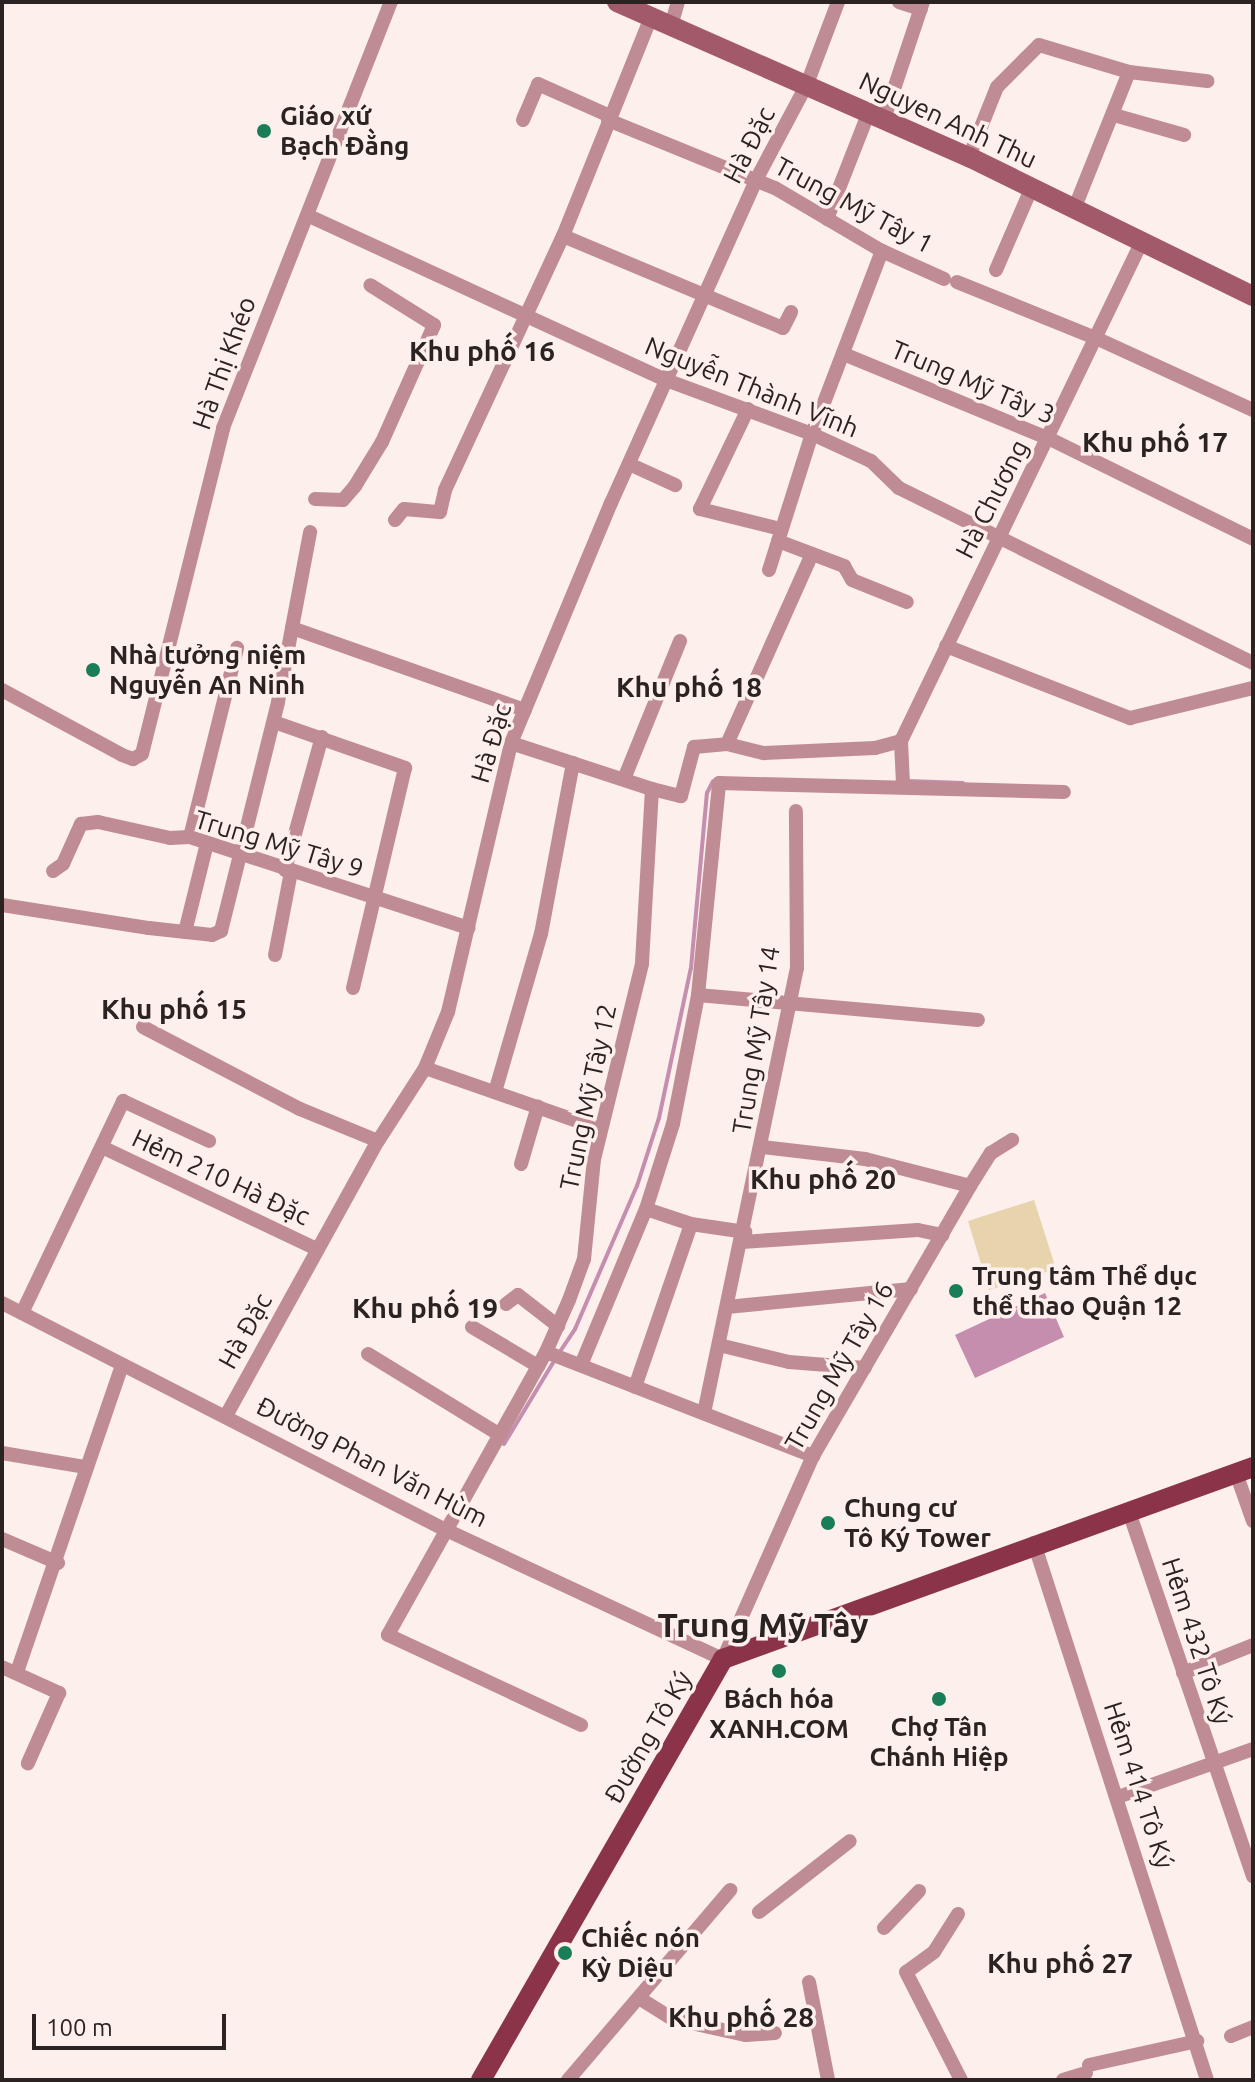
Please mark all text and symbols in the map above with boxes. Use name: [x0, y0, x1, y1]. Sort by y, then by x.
street label: Nguyen Anh Thu: [854, 65, 1042, 175]
place label: Giáo xứ Bạch Đằng: [280, 100, 409, 162]
street label: Hà Đặc: [717, 102, 781, 188]
marker: Giáo xứ Bạch Đằng: [255, 122, 273, 140]
street label: Trung Mỹ Tây 1: [769, 150, 939, 260]
street label: Hà Thị Khéo: [186, 292, 262, 434]
street label: Nguyễn Thành Vĩnh: [641, 330, 863, 444]
street label: Trung Mỹ Tây 3: [886, 333, 1060, 431]
district label: Khu phố 16: [409, 334, 555, 368]
district label: Khu phố 17: [1082, 425, 1228, 459]
street label: Hà Chương: [949, 435, 1035, 563]
place label: Nhà tưởng niệm Nguyễn An Ninh: [109, 639, 306, 700]
marker: Nhà tưởng niệm Nguyễn An Ninh: [84, 661, 102, 679]
district label: Khu phố 18: [616, 670, 762, 704]
street label: Hà Đặc: [464, 699, 518, 787]
street label: Trung Mỹ Tây 9: [191, 803, 367, 885]
street label: Trung Mỹ Tây 14: [726, 944, 786, 1136]
district label: Khu phố 15: [101, 992, 247, 1026]
street label: Trung Mỹ Tây 12: [553, 1001, 623, 1193]
street label: Hẻm 210 Hà Đặc: [127, 1122, 315, 1232]
district label: Khu phố 20: [750, 1162, 896, 1196]
place label: Trung tâm Thể dục thể thao Quận 12: [972, 1260, 1197, 1322]
street label: Trung Mỹ Tây 16: [778, 1276, 900, 1456]
marker: Trung tâm Thể dục thể thao Quận 12: [947, 1282, 965, 1300]
street label: Hà Đặc: [212, 1288, 278, 1374]
district label: Khu phố 19: [352, 1291, 498, 1325]
street label: Đường Phan Văn Hùm: [251, 1390, 493, 1534]
place label: Chung cư Tô Ký Tower: [844, 1492, 991, 1554]
marker: Chung cư Tô Ký Tower: [819, 1514, 837, 1532]
street label: Hẻm 432 Tô Ký: [1155, 1554, 1239, 1728]
district label: Trung Mỹ Tây: [658, 1605, 868, 1645]
marker: Bách hóa XANH.COM: [770, 1662, 788, 1680]
street label: Đường Tô Ký: [598, 1665, 698, 1809]
place label: Bách hóa XANH.COM: [709, 1683, 849, 1744]
marker: Chợ Tân Chánh Hiệp: [930, 1690, 948, 1708]
street label: Hẻm 414 Tô Ký: [1097, 1698, 1181, 1872]
place label: Chợ Tân Chánh Hiệp: [869, 1711, 1009, 1772]
place label: Chiếc nón Kỳ Diệu: [581, 1922, 700, 1984]
marker: Chiếc nón Kỳ Diệu: [556, 1944, 574, 1962]
district label: Khu phố 27: [987, 1946, 1133, 1980]
scale bar: [36, 1998, 230, 2048]
district label: Khu phố 28: [668, 2000, 814, 2034]
text: 100 m: [46, 2014, 113, 2041]

